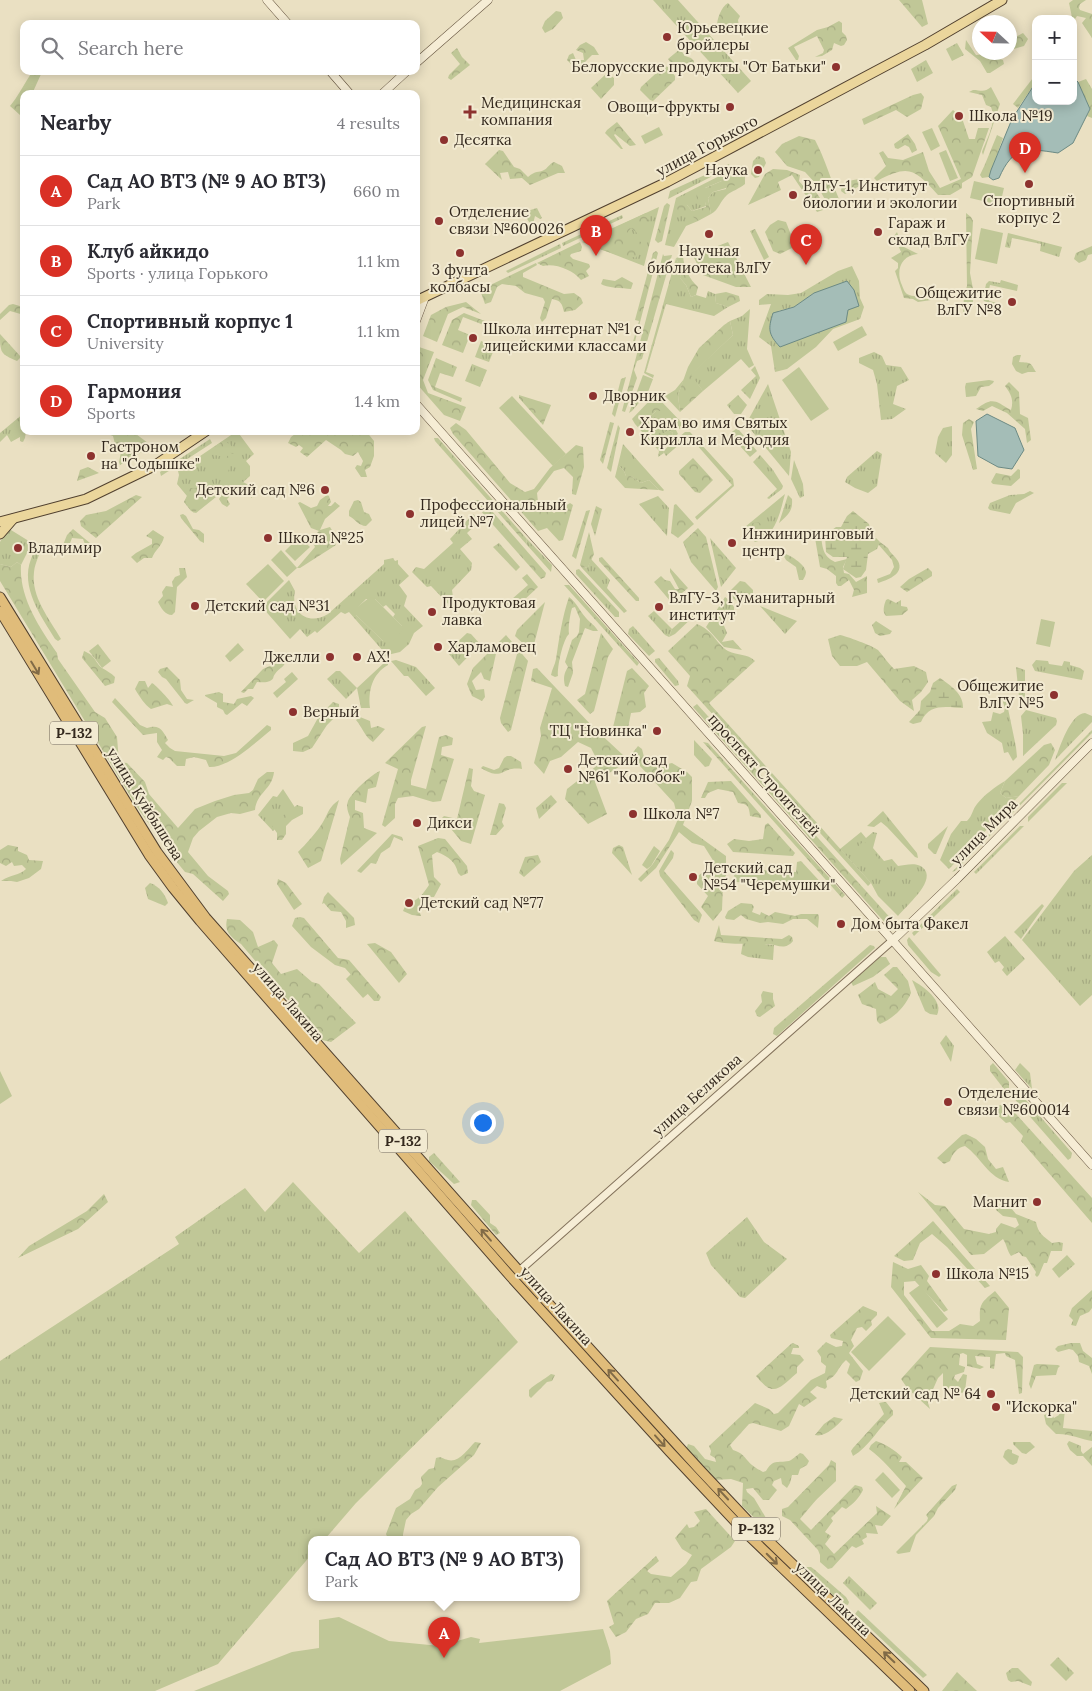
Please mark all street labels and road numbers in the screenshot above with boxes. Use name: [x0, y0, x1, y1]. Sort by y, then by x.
street label: улица Горького: [653, 111, 761, 180]
street label: проспект Строителей: [704, 709, 825, 840]
road number: Р-132: [50, 721, 98, 744]
street label: улица Куйбышева: [103, 744, 188, 864]
street label: улица Мира: [946, 794, 1021, 869]
street label: улица Лакина: [248, 958, 328, 1046]
street label: улица Белякова: [648, 1049, 746, 1140]
road number: Р-132: [379, 1130, 427, 1152]
street label: улица Лакина: [516, 1262, 597, 1349]
road number: Р-132: [732, 1518, 780, 1540]
street label: улица Лакина: [791, 1557, 876, 1640]

